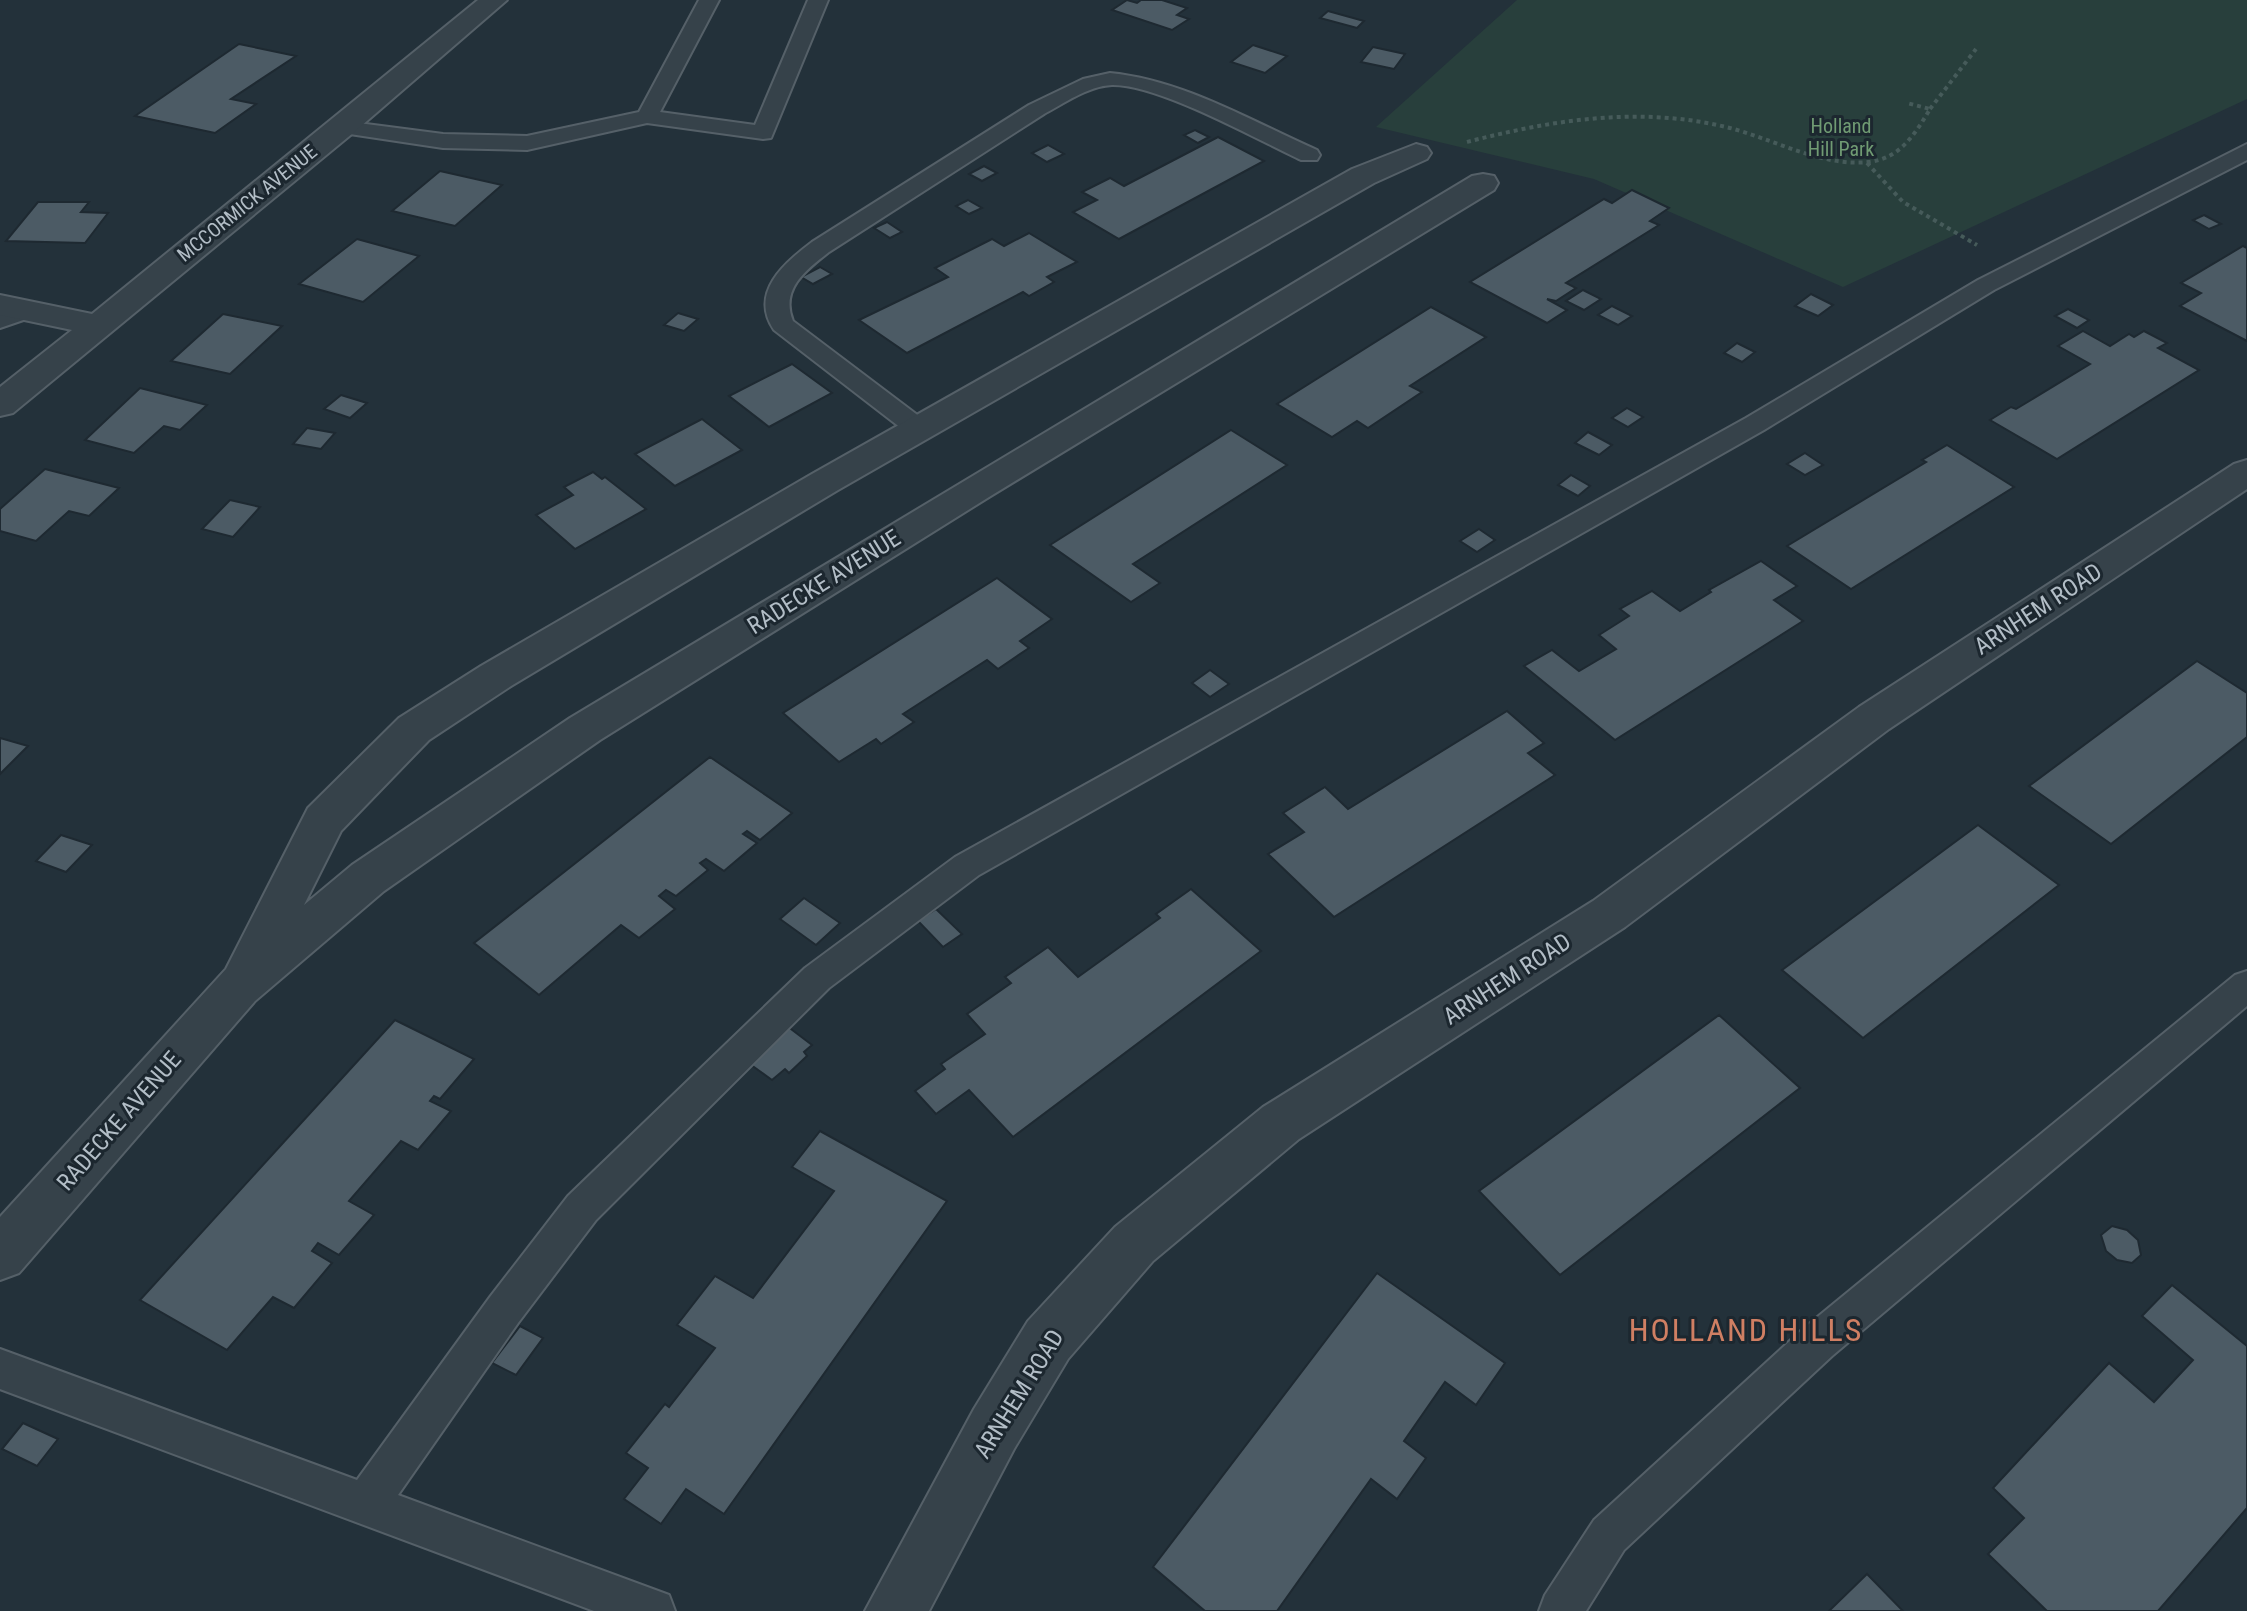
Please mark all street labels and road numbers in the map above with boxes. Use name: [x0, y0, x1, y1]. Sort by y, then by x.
street label: MCCORMICK AVENUE: [172, 139, 322, 267]
street label: RADECKE AVENUE: [742, 524, 906, 640]
street label: ARNHEM ROAD: [1969, 557, 2107, 661]
street label: ARNHEM ROAD: [1438, 927, 1576, 1031]
street label: RADECKE AVENUE: [51, 1046, 187, 1196]
street label: ARNHEM ROAD: [968, 1325, 1070, 1463]

